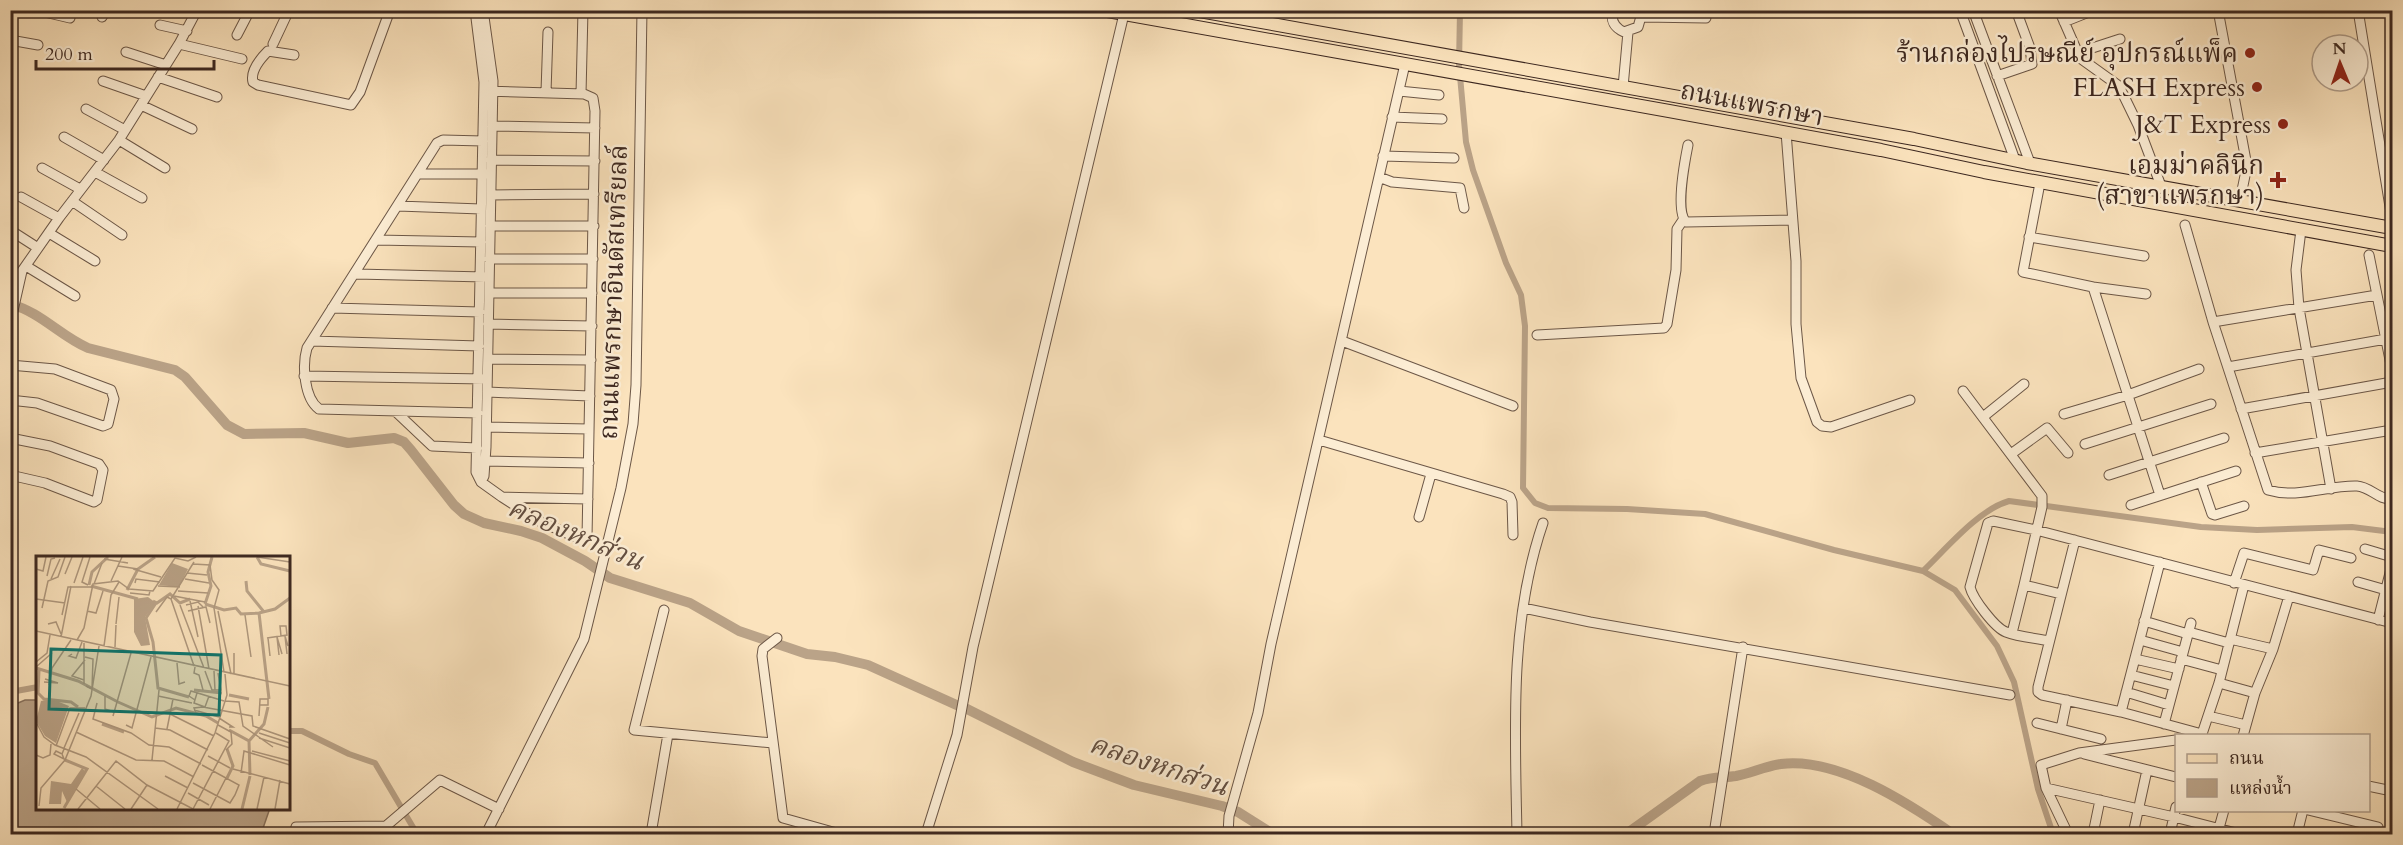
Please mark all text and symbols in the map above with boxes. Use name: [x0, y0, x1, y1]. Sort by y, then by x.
scale bar: [36, 33, 214, 71]
north arrow: [2310, 33, 2370, 93]
place label: ร้านกล่องไปรษณีย์ อุปกรณ์แพ็ค: [1896, 35, 2238, 71]
text: N: [2332, 38, 2347, 60]
text: 200 m: [45, 42, 93, 67]
marker: ร้านกล่องไปรษณีย์ อุปกรณ์แพ็ค: [2243, 46, 2257, 60]
place label: FLASH Express: [2073, 70, 2245, 105]
street label: ถนนแพรกษา: [1677, 72, 1827, 135]
marker: FLASH Express: [2250, 80, 2264, 94]
place label: J&T Express: [2131, 107, 2271, 142]
marker: J&T Express: [2276, 117, 2290, 131]
street label: ถนนแพรกษาอินดัสเทรียลล์: [591, 144, 636, 440]
place label: เอมม่าคลินิก (สาขาแพรกษา): [2096, 148, 2264, 213]
marker: เอมม่าคลินิก (สาขาแพรกษา): [2269, 171, 2287, 189]
water label: คลองหกส่วน: [502, 489, 650, 580]
inset map: [36, 556, 290, 809]
water label: คลองหกส่วน: [1085, 726, 1233, 805]
legend: [2175, 734, 2370, 812]
text: ถนน: [2229, 746, 2264, 771]
text: แหล่งน้ำ: [2229, 774, 2292, 801]

